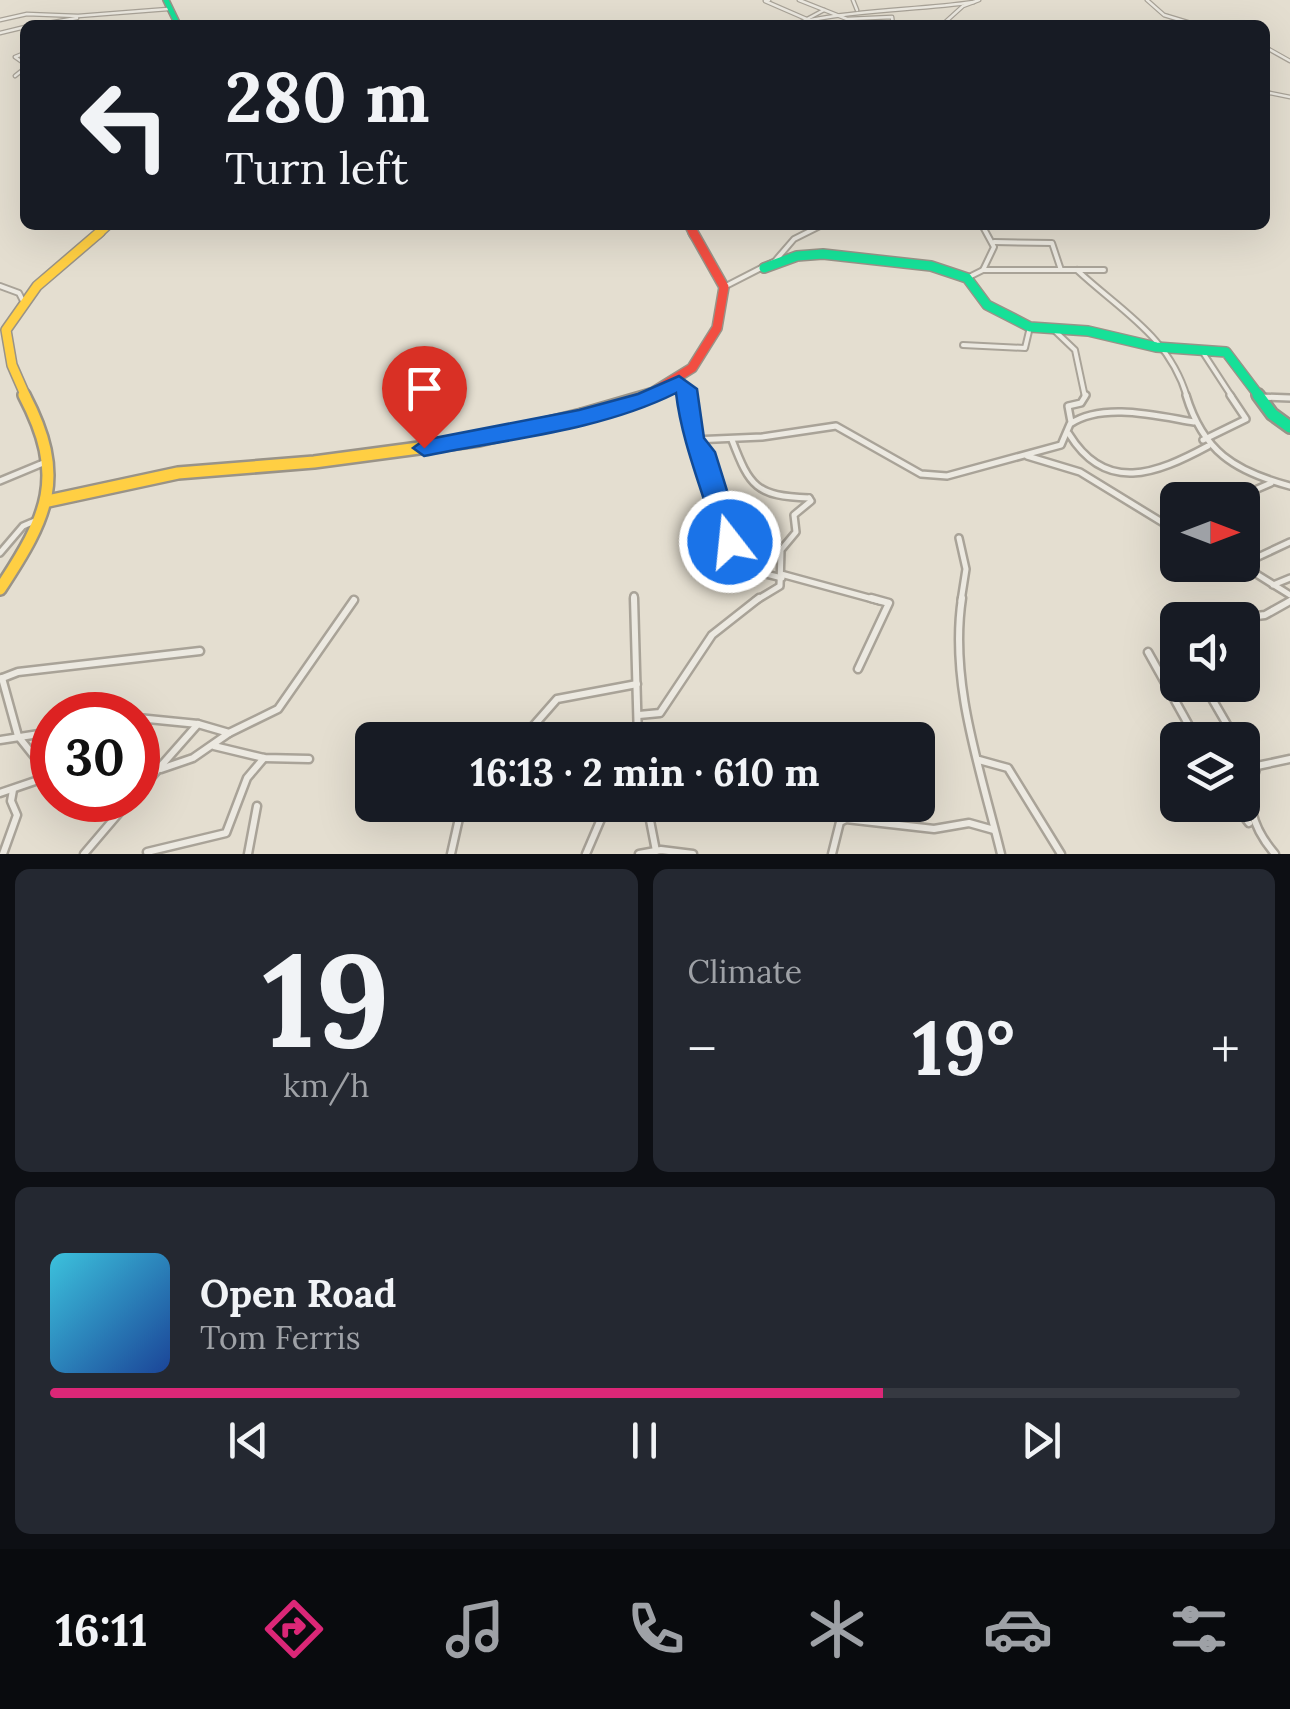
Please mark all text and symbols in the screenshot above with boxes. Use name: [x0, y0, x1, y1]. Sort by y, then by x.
text: 280 m: [225, 52, 430, 141]
icon: left: [60, 60, 190, 190]
text: Turn left: [225, 139, 408, 196]
pin: [382, 346, 467, 449]
icon: arrive: [397, 361, 452, 416]
north arrow: [1160, 482, 1260, 582]
map controls: [1160, 482, 1260, 822]
position arrow: [678, 490, 782, 594]
button: sound: [1160, 602, 1260, 702]
speed limit sign: 30: [30, 692, 160, 822]
button: layers: [1160, 722, 1260, 822]
text: 16:13 · 2 min · 610 m: [471, 748, 819, 796]
text: 19: [262, 916, 390, 1083]
text: Climate: [688, 951, 802, 992]
text: 19°: [913, 1000, 1015, 1096]
text: −: [688, 1014, 717, 1084]
text: +: [1211, 1014, 1240, 1084]
text: km/h: [283, 1065, 369, 1106]
text: Open Road: [200, 1269, 396, 1317]
text: Tom Ferris: [200, 1317, 361, 1358]
icon: previous: [221, 1413, 276, 1468]
icon: pause: [617, 1413, 672, 1468]
icon: next: [1014, 1413, 1069, 1468]
icon: directions: [259, 1594, 329, 1664]
icon: music: [440, 1594, 510, 1664]
icon: phone: [621, 1594, 691, 1664]
icon: climate: [802, 1594, 872, 1664]
icon: car: [983, 1594, 1053, 1664]
icon: filters: [1164, 1594, 1234, 1664]
text: 16:11: [56, 1601, 148, 1658]

